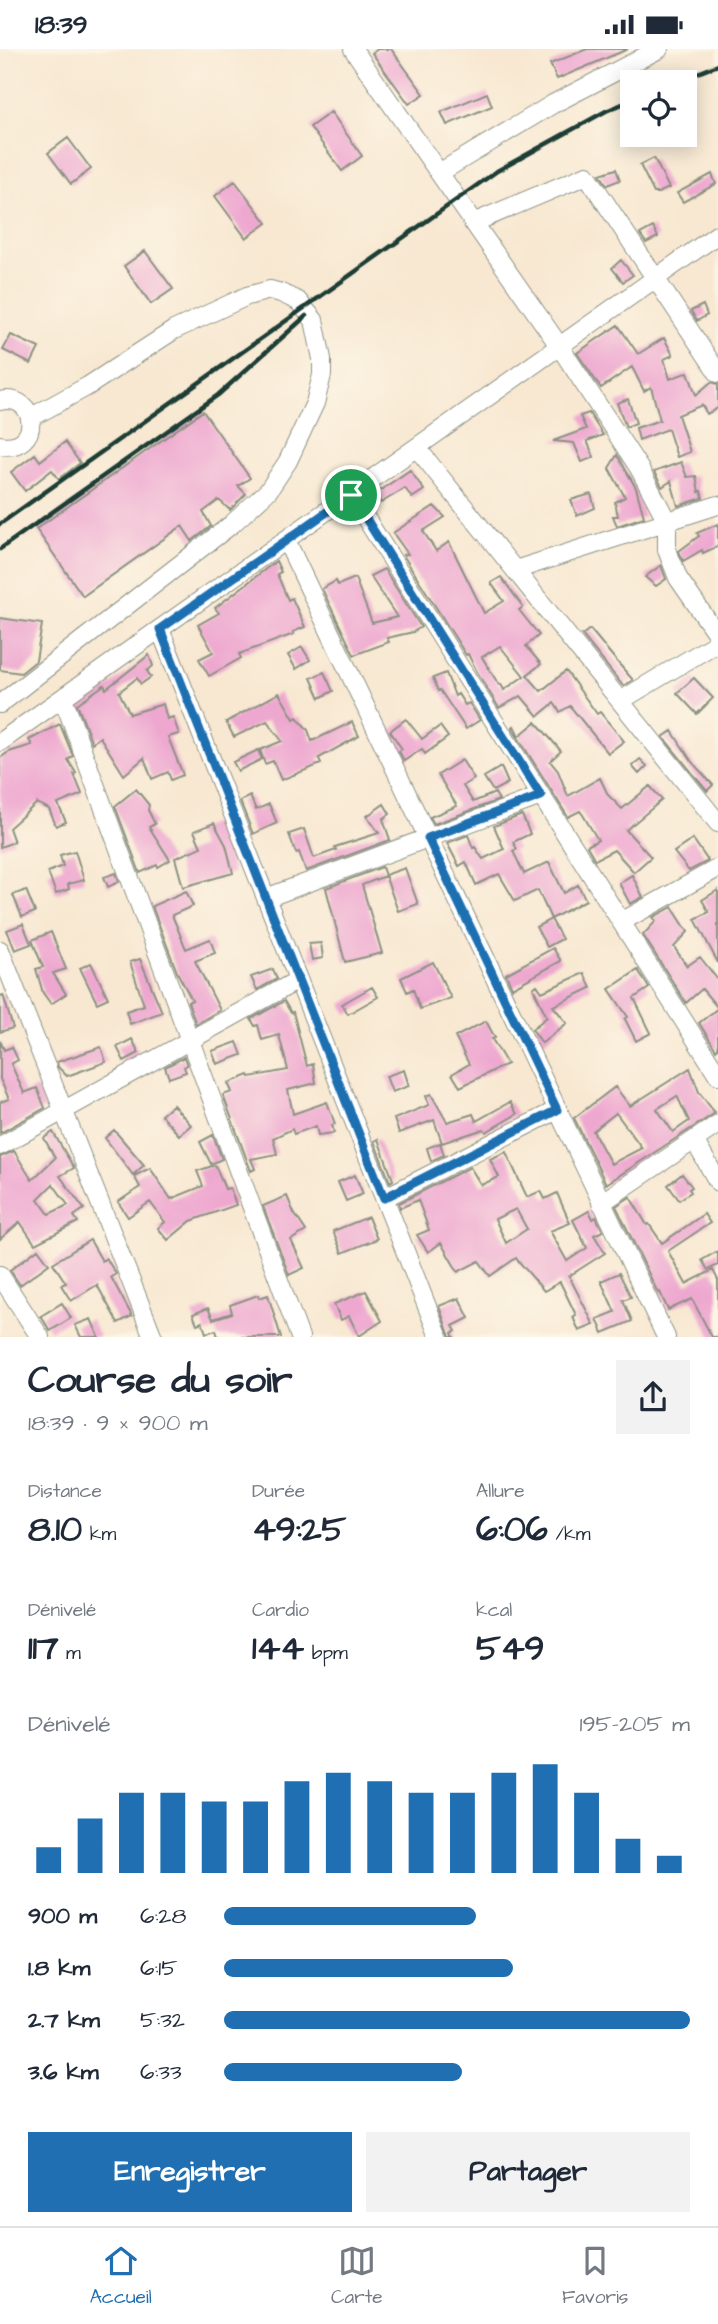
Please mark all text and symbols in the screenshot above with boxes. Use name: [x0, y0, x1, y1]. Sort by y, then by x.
text: 18:39: [35, 7, 88, 43]
map controls: [620, 70, 697, 147]
button: locate: [620, 70, 697, 147]
pin: [321, 465, 381, 525]
icon: arrive: [332, 476, 370, 514]
text: Course du soir: [28, 1355, 293, 1407]
button: share: [616, 1360, 690, 1434]
text: 18:39 · 9 × 900 m: [28, 1407, 208, 1439]
text: Distance: [28, 1478, 102, 1505]
text: Durée: [252, 1478, 305, 1505]
text: Allure: [476, 1478, 525, 1505]
text: 8.10: [28, 1505, 82, 1554]
text: 49:25: [252, 1505, 346, 1554]
text: 6:06: [476, 1505, 548, 1554]
text: km: [82, 1521, 116, 1548]
text: /km: [548, 1521, 591, 1548]
text: Dénivelé: [28, 1597, 96, 1624]
text: Cardio: [252, 1597, 309, 1624]
text: kcal: [476, 1597, 512, 1624]
text: 117: [28, 1624, 59, 1673]
text: 144: [252, 1624, 304, 1673]
text: 549: [476, 1624, 545, 1673]
text: m: [59, 1640, 81, 1667]
text: bpm: [304, 1640, 348, 1667]
text: Dénivelé: [28, 1708, 111, 1740]
text: 195–205 m: [579, 1708, 690, 1740]
text: 900 m: [28, 1900, 97, 1932]
text: 6:28: [140, 1900, 186, 1932]
text: 1.8 km: [28, 1952, 90, 1984]
text: 6:15: [140, 1952, 178, 1984]
text: 2.7 km: [28, 2004, 100, 2036]
text: 5:32: [140, 2004, 185, 2036]
text: 3.6 km: [28, 2056, 99, 2088]
text: 6:33: [140, 2056, 182, 2088]
button: Enregistrer: [28, 2132, 352, 2212]
button: Partager: [366, 2132, 690, 2212]
tab: Accueil: [90, 2242, 152, 2311]
tab: Carte: [331, 2242, 383, 2311]
tab: Favoris: [562, 2242, 628, 2311]

